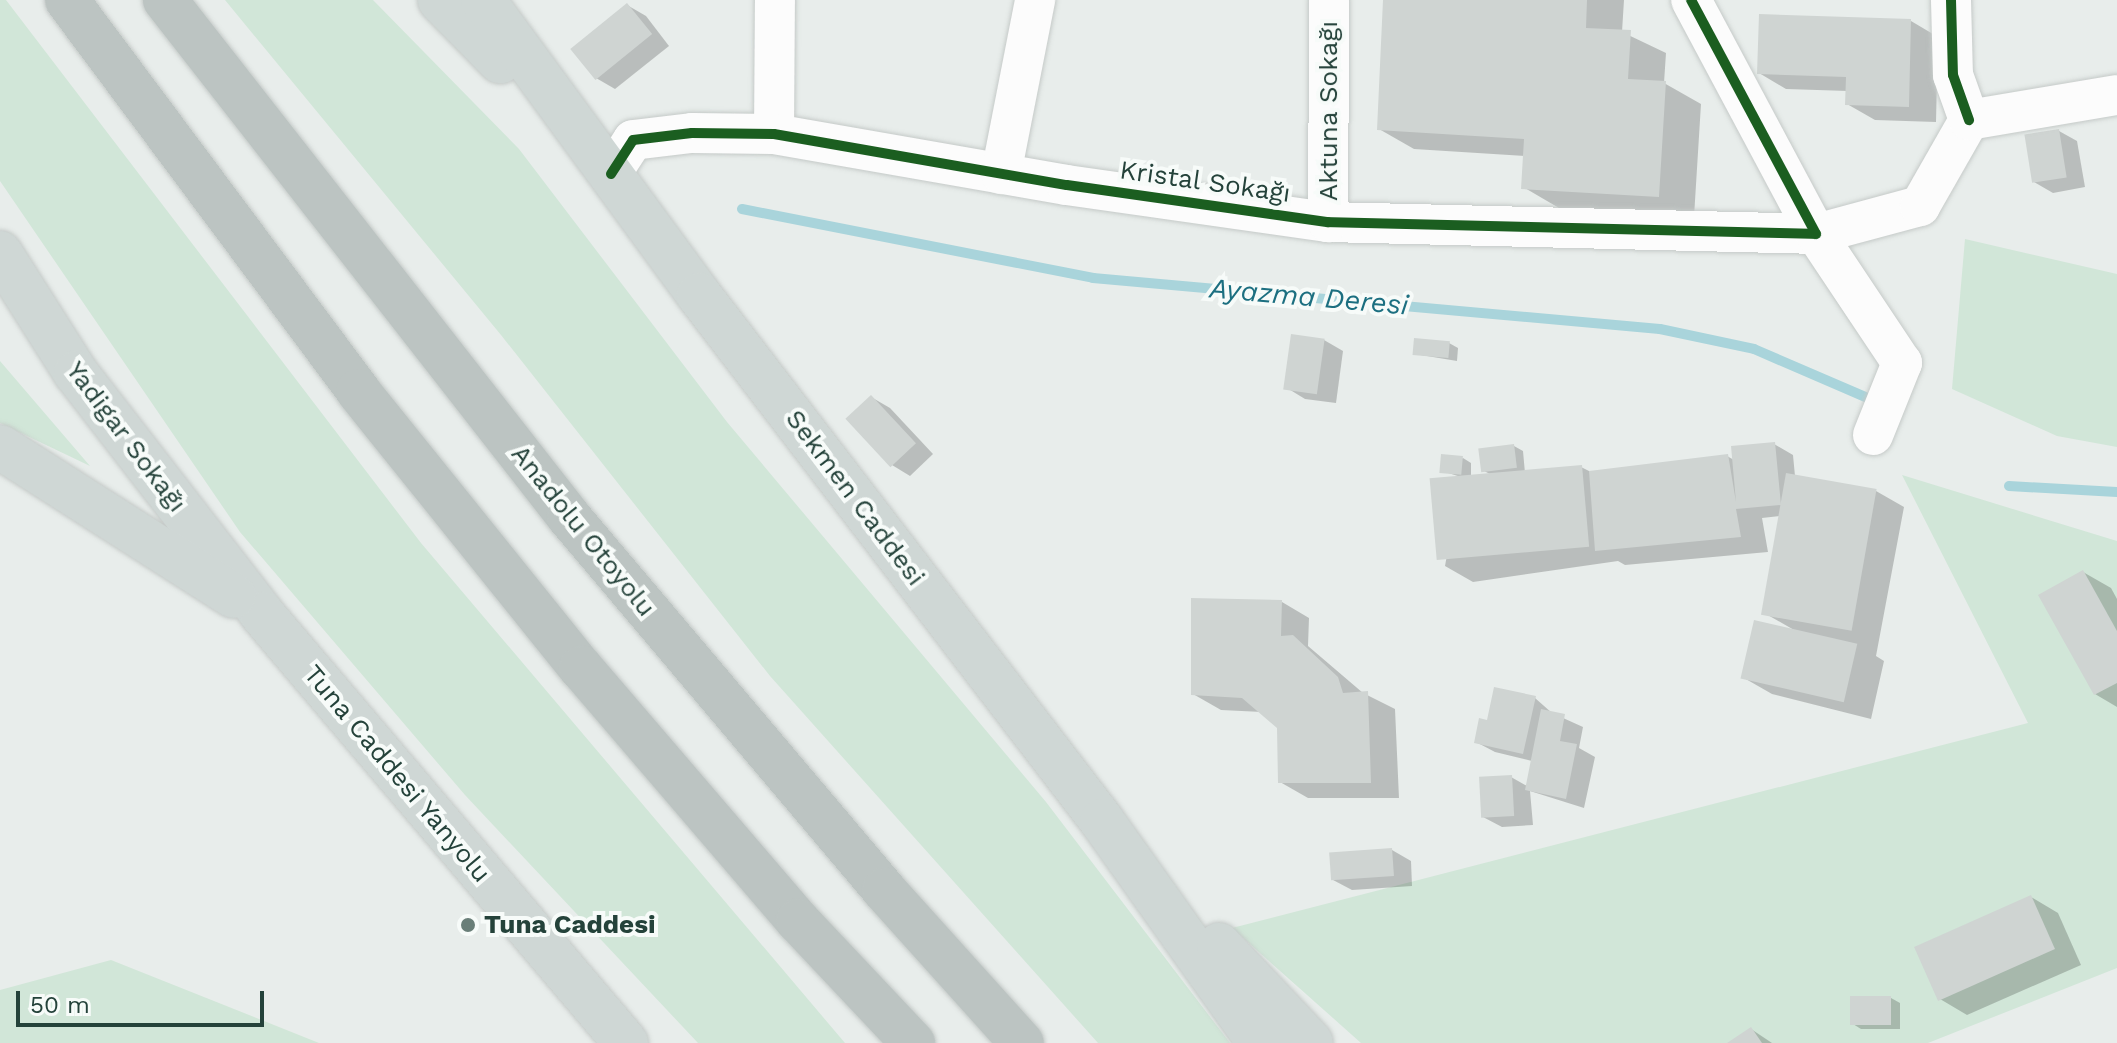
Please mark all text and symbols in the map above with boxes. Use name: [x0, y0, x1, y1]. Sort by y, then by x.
street label: Aktuna Sokağı: [1313, 21, 1345, 201]
street label: Kristal Sokağı: [1117, 155, 1293, 209]
water label: Ayazma Deresi: [1208, 272, 1410, 322]
street label: Yadigar Sokağı: [59, 355, 193, 519]
street label: Sekmen Caddesi: [779, 404, 931, 592]
street label: Anadolu Otoyolu: [504, 439, 662, 623]
street label: Tuna Caddesi Yanyolu: [297, 658, 497, 890]
place label: Tuna Caddesi: [484, 909, 656, 941]
marker: Tuna Caddesi: [459, 916, 477, 934]
scale bar: [20, 975, 268, 1025]
text: 50 m: [30, 991, 90, 1019]

